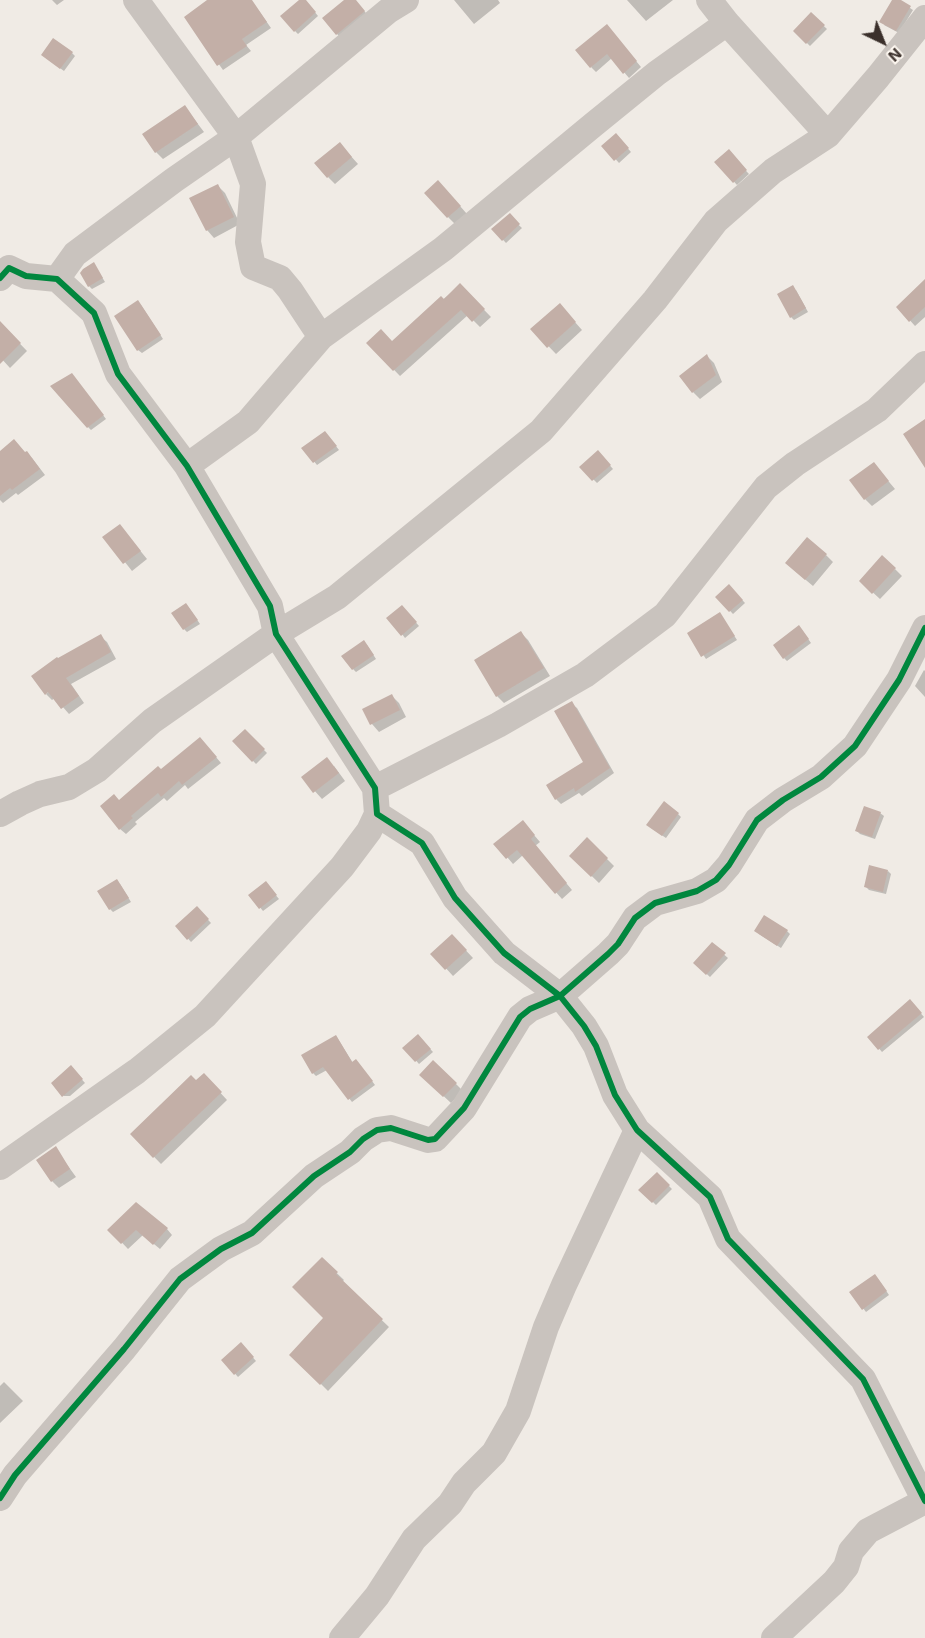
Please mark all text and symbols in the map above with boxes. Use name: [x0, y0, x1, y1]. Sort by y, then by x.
north arrow: [853, 12, 913, 72]
text: N: [885, 45, 906, 66]

